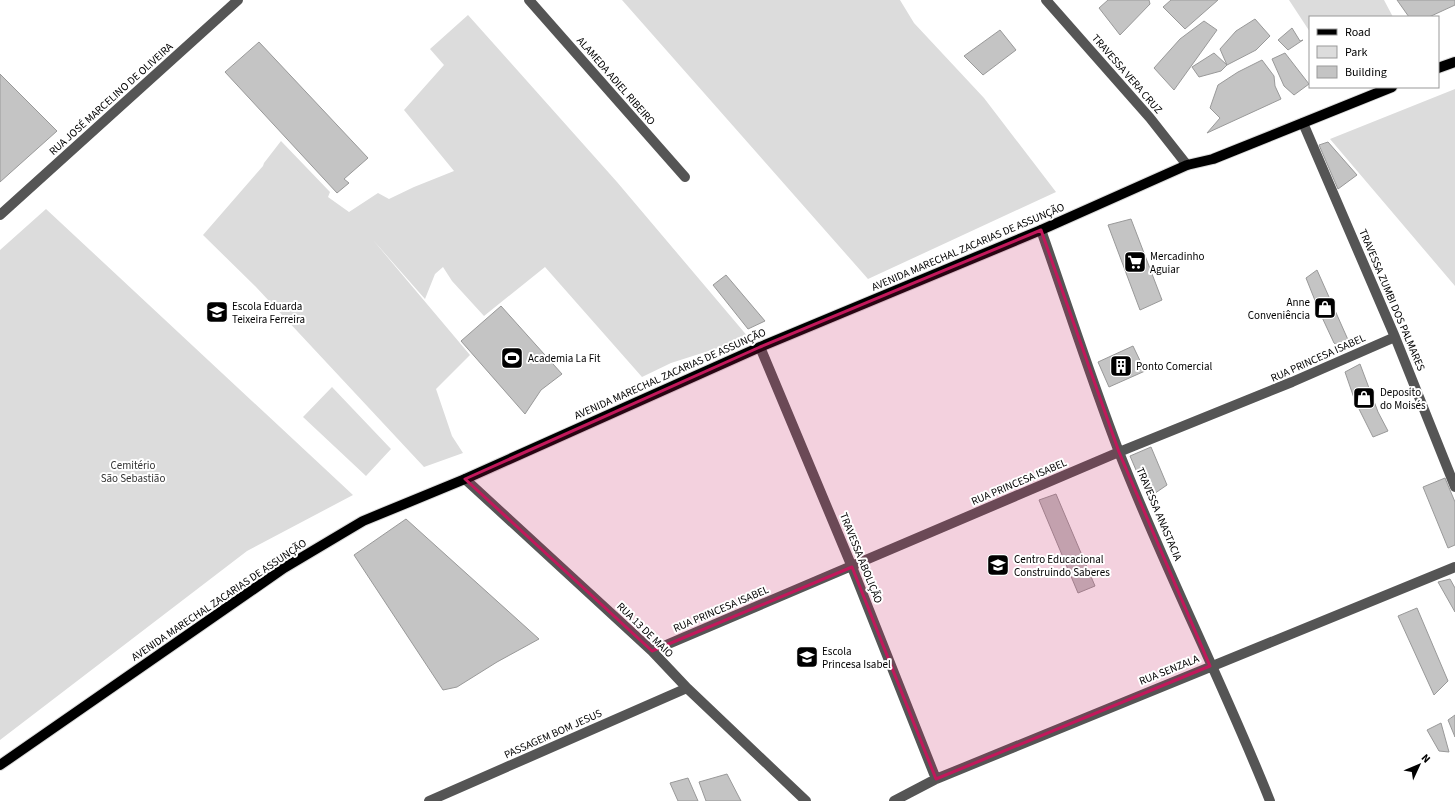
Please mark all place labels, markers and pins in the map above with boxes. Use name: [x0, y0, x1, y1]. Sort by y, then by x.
supermarket icon: Mercadinho Aguiar: [1122, 249, 1148, 275]
place label: Mercadinho Aguiar: [1150, 249, 1204, 277]
place label: Anne Conveniência: [1248, 295, 1311, 323]
shop icon: Anne Conveniência: [1312, 295, 1338, 321]
school or university icon: Escola Eduarda Teixeira Ferreira: [204, 299, 230, 325]
place label: Escola Eduarda Teixeira Ferreira: [232, 299, 305, 327]
sports icon: Academia La Fit: [499, 345, 525, 371]
place label: Academia La Fit: [528, 351, 601, 366]
building icon: Ponto Comercial: [1108, 353, 1134, 379]
place label: Ponto Comercial: [1136, 359, 1212, 374]
shop icon: Deposito do Moisés: [1351, 385, 1377, 411]
place label: Deposito do Moisés: [1380, 385, 1426, 413]
school or university icon: Centro Educacional Construindo Saberes: [985, 552, 1011, 578]
place label: Centro Educacional Construindo Saberes: [1014, 552, 1110, 580]
school or university icon: Escola Princesa Isabel: [794, 644, 820, 670]
place label: Escola Princesa Isabel: [822, 644, 891, 672]

